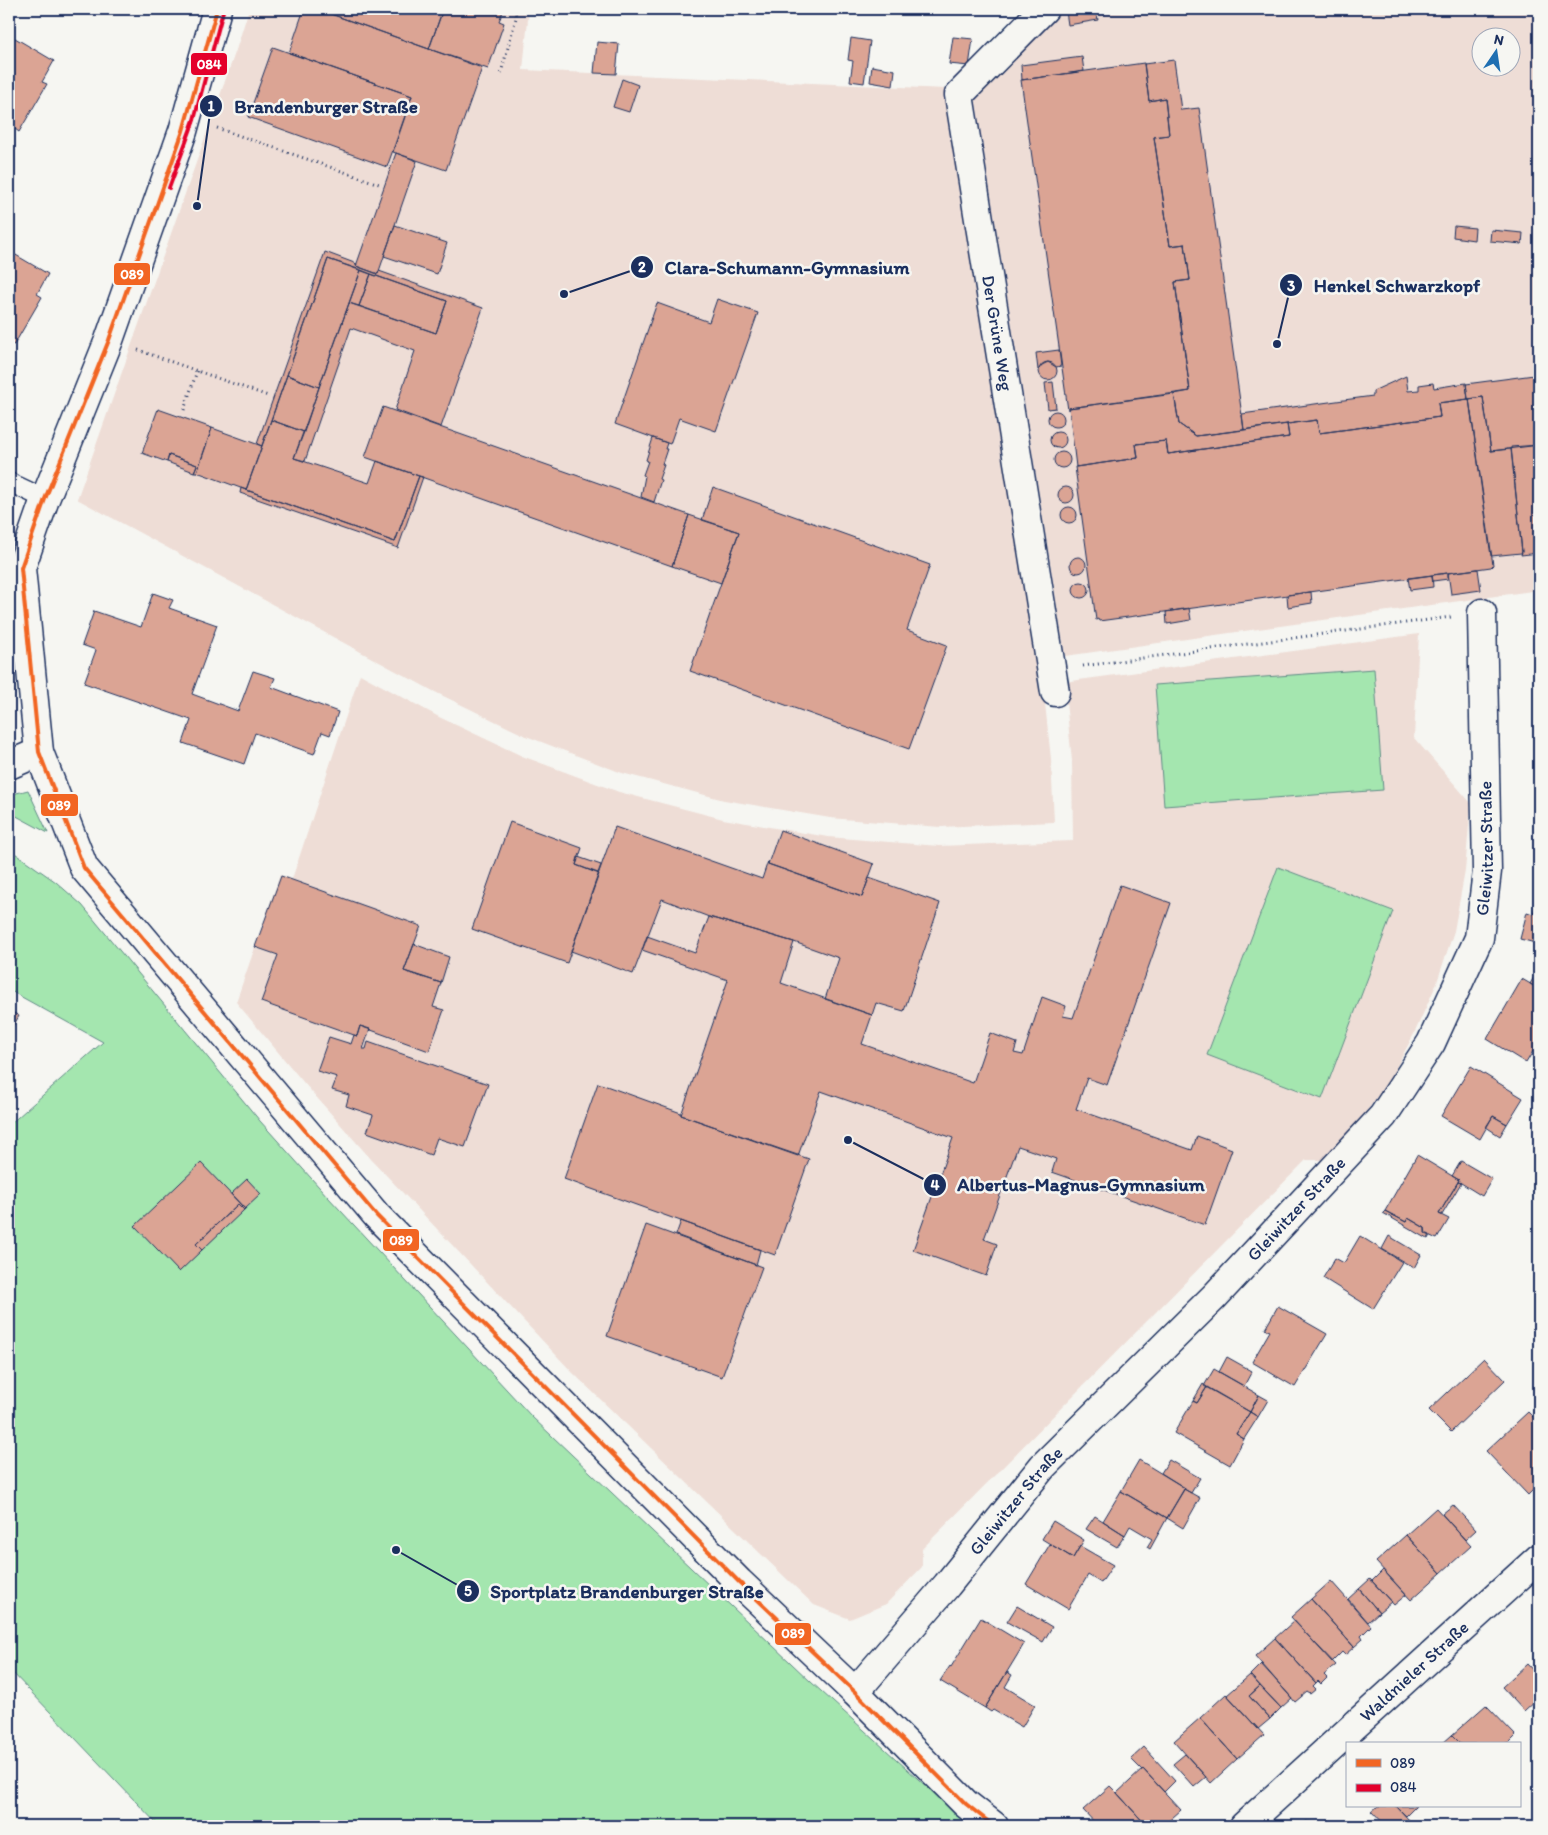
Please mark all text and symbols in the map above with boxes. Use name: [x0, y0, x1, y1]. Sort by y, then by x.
north arrow: [1470, 28, 1520, 78]
text: N: [1492, 30, 1505, 49]
line badge: 084: [190, 52, 228, 76]
text: 084: [197, 56, 222, 73]
callout: Brandenburger Straße: [199, 89, 428, 123]
text: Brandenburger Straße: [234, 95, 418, 118]
text: 1: [208, 97, 215, 115]
callout: Clara-Schumann-Gymnasium: [629, 250, 919, 284]
text: Clara-Schumann-Gymnasium: [665, 256, 909, 279]
text: 2: [638, 258, 646, 276]
line badge: 089: [113, 262, 151, 286]
text: 089: [120, 266, 144, 283]
callout: Henkel Schwarzkopf: [1278, 268, 1490, 302]
street label: Der Grüne Weg: [977, 274, 1018, 393]
text: Henkel Schwarzkopf: [1314, 274, 1481, 297]
text: 3: [1287, 277, 1295, 295]
street label: Gleiwitzer Straße: [1471, 781, 1498, 917]
line badge: 089: [40, 793, 79, 817]
text: 089: [47, 797, 71, 814]
street label: Gleiwitzer Straße: [1242, 1152, 1350, 1266]
callout: Albertus-Magnus-Gymnasium: [922, 1168, 1215, 1202]
text: Albertus-Magnus-Gymnasium: [956, 1173, 1205, 1196]
text: 4: [930, 1176, 940, 1194]
line badge: 089: [382, 1228, 420, 1252]
text: 089: [389, 1232, 413, 1249]
street label: Gleiwitzer Straße: [964, 1442, 1067, 1560]
callout: Sportplatz Brandenburger Straße: [456, 1574, 774, 1608]
text: Sportplatz Brandenburger Straße: [490, 1580, 764, 1603]
text: 5: [464, 1582, 472, 1600]
street label: Waldnieler Straße: [1355, 1616, 1473, 1726]
line badge: 089: [774, 1622, 812, 1646]
text: 089: [781, 1625, 805, 1642]
legend: [1346, 1742, 1520, 1808]
text: 089: [1390, 1754, 1415, 1772]
text: 084: [1390, 1778, 1416, 1796]

